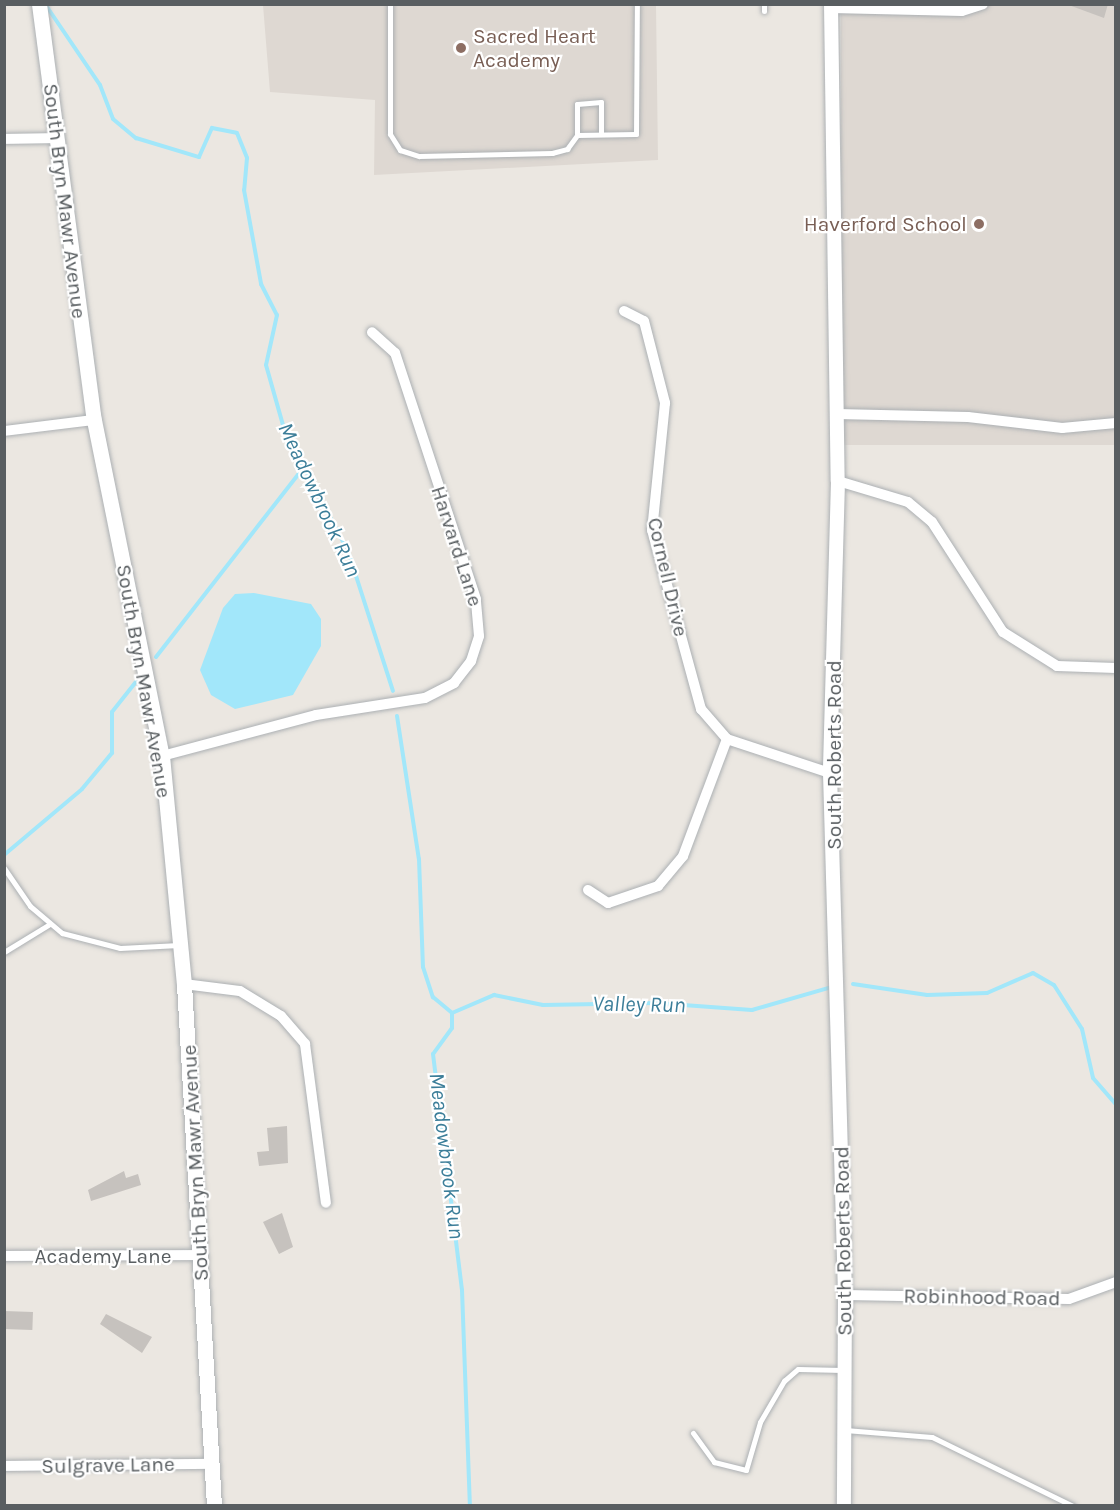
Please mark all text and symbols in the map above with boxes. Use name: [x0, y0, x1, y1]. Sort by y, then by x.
place label: Sacred Heart Academy: [473, 23, 596, 73]
marker: Sacred Heart Academy: [454, 41, 468, 55]
street label: South Bryn Mawr Avenue: [38, 82, 92, 320]
place label: Haverford School: [804, 211, 967, 237]
marker: Haverford School: [972, 217, 986, 231]
water label: Meadowbrook Run: [272, 418, 366, 582]
street label: Harvard Lane: [426, 483, 488, 609]
street label: Cornell Drive: [642, 515, 694, 639]
street label: South Bryn Mawr Avenue: [111, 562, 177, 800]
street label: South Roberts Road: [821, 660, 847, 850]
water label: Valley Run: [592, 991, 686, 1019]
street label: South Bryn Mawr Avenue: [176, 1044, 214, 1282]
water label: Meadowbrook Run: [423, 1071, 469, 1241]
street label: South Roberts Road: [829, 1146, 857, 1336]
street label: Academy Lane: [35, 1243, 171, 1269]
street label: Robinhood Road: [903, 1283, 1061, 1311]
street label: Sulgrave Lane: [41, 1451, 175, 1479]

